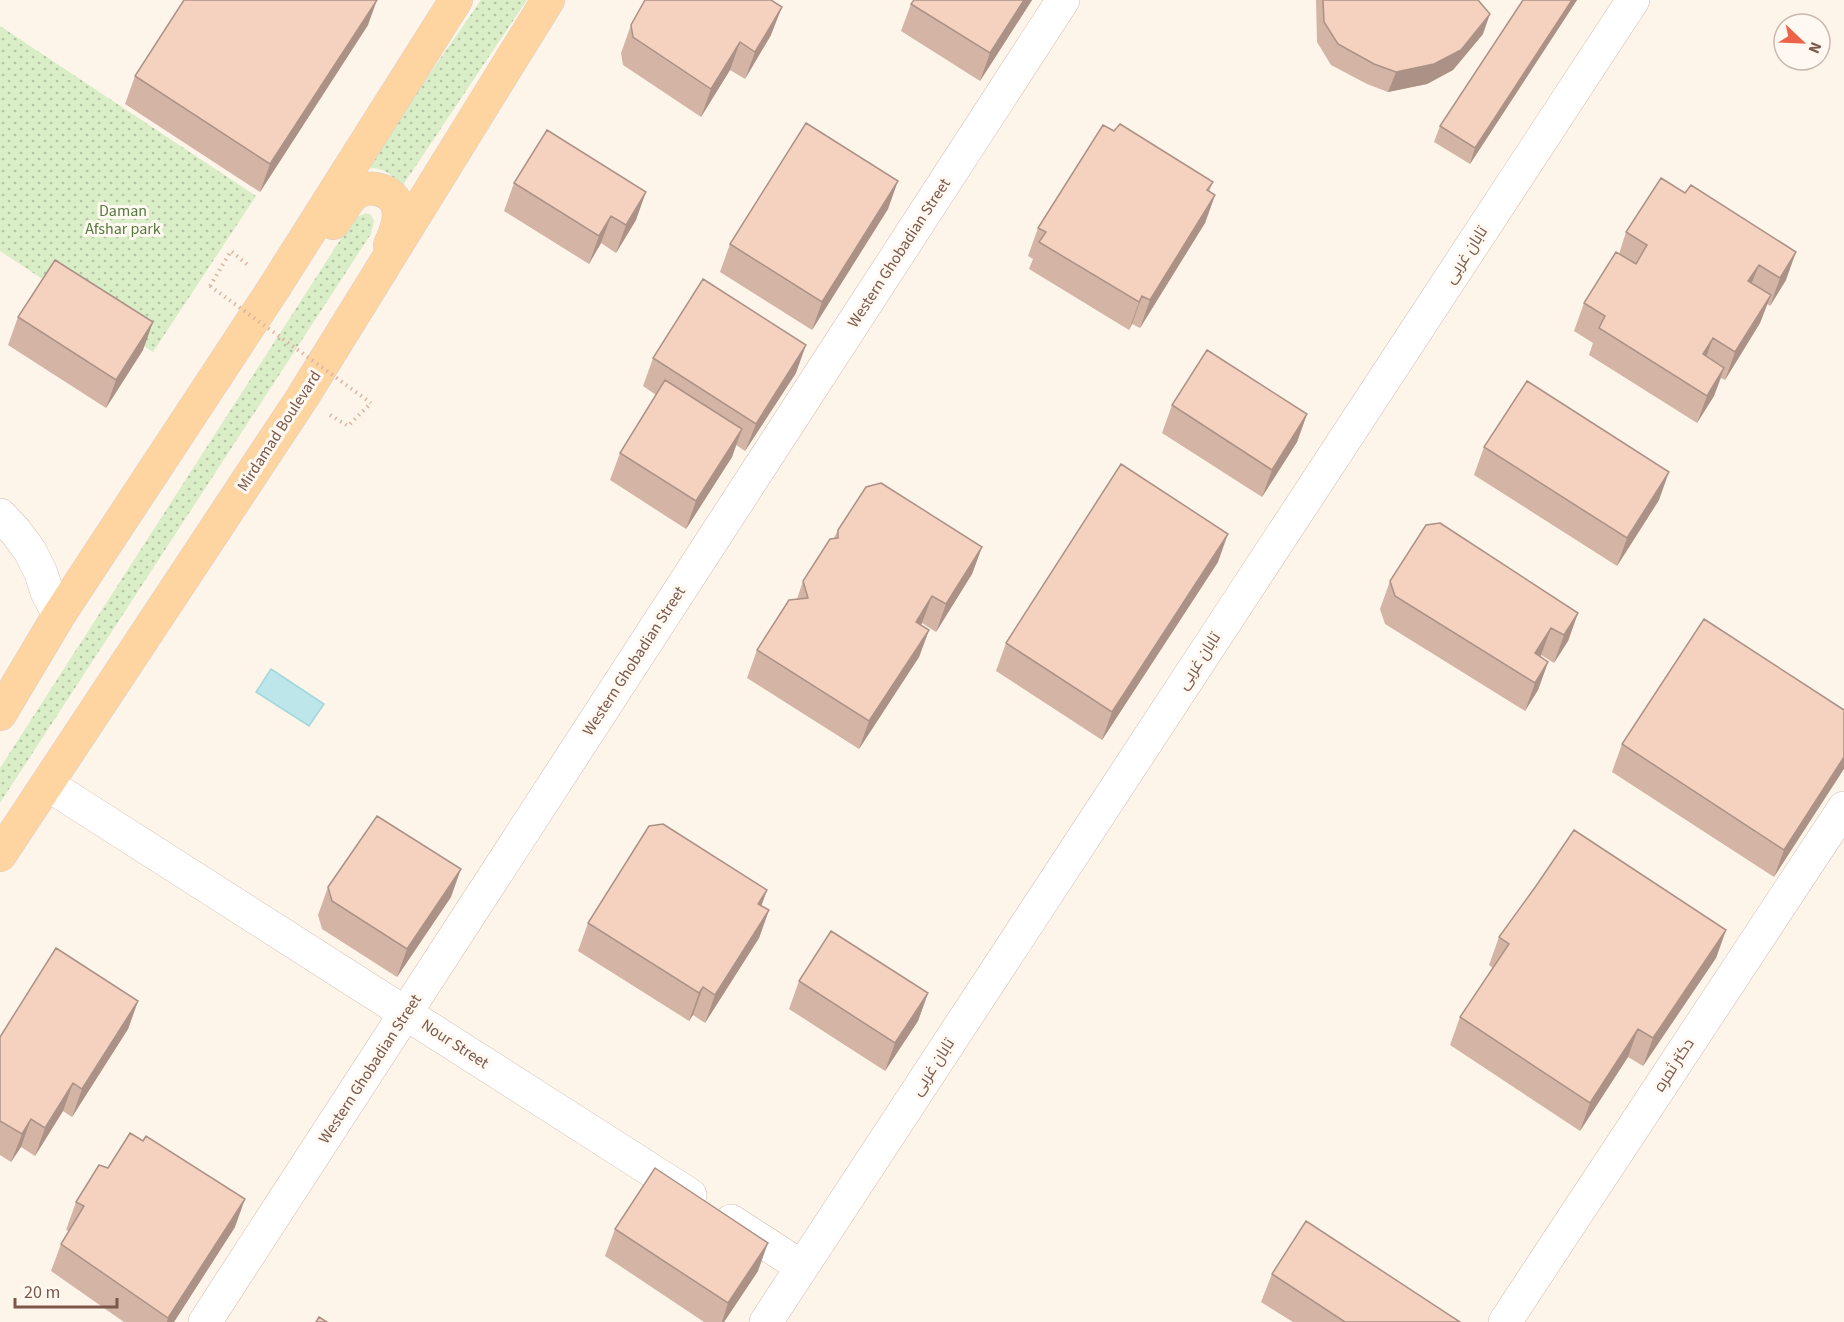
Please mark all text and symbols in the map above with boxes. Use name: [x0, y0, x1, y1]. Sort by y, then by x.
north arrow: [1772, 12, 1832, 72]
text: N: [1803, 38, 1827, 57]
street label: Western Ghobadian Street: [842, 173, 956, 332]
park label: Daman Afshar park: [85, 200, 161, 240]
street label: تابان غربی: [1439, 221, 1493, 288]
street label: Mirdamad Boulevard: [232, 366, 326, 496]
street label: Western Ghobadian Street: [577, 581, 691, 740]
street label: تابان غربی: [1172, 627, 1226, 694]
street label: Western Ghobadian Street: [313, 989, 427, 1148]
street label: Nour Street: [417, 1014, 494, 1074]
street label: تابان غربی: [906, 1033, 960, 1100]
street label: دکتر ثمره: [1649, 1034, 1699, 1096]
scale bar: [15, 1271, 117, 1309]
text: 20 m: [24, 1280, 60, 1305]

